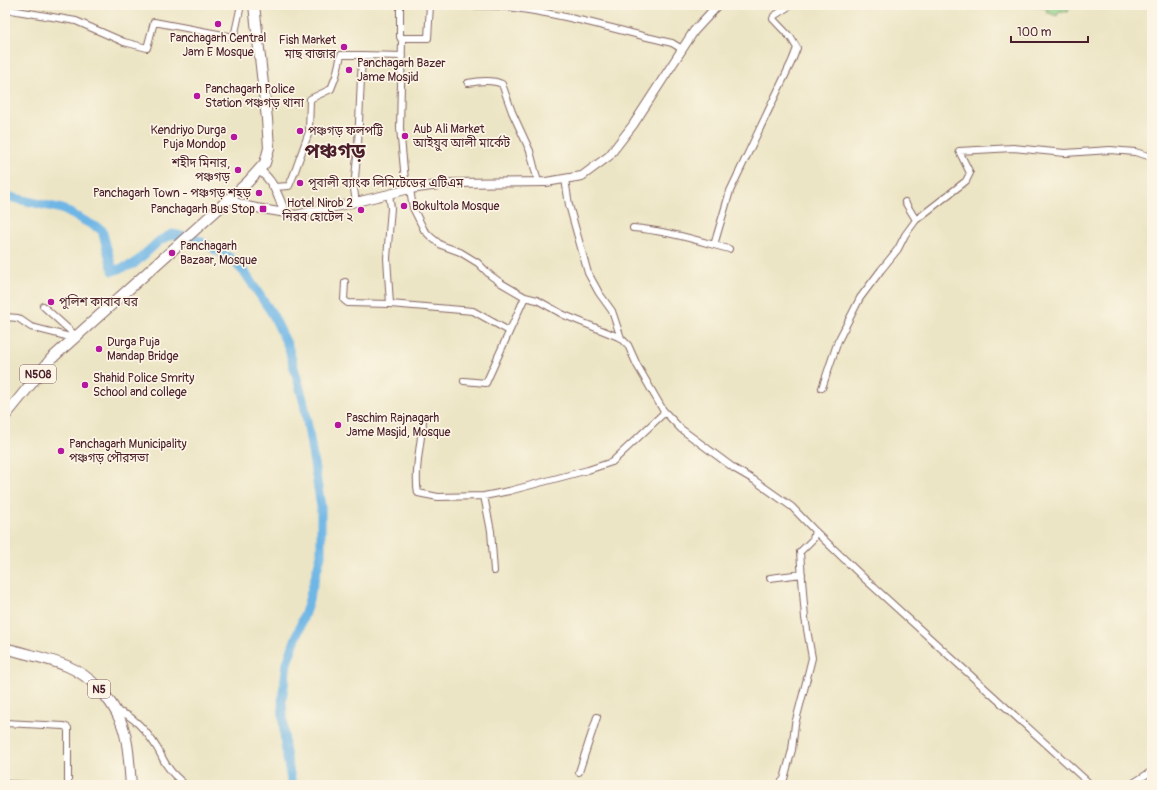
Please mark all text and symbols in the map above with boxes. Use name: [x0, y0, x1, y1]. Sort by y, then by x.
scale bar: [1011, 18, 1088, 44]
marker: Panchagarh Central Jam E Mosque: [213, 19, 223, 29]
text: 100 m: [1017, 25, 1052, 40]
place label: Panchagarh Central Jam E Mosque: [170, 31, 267, 60]
place label: Fish Market মাছ বাজার: [279, 33, 337, 62]
marker: Fish Market মাছ বাজার: [339, 42, 349, 52]
place label: Panchagarh Bazer Jame Mosjid: [357, 56, 446, 85]
marker: Panchagarh Bazer Jame Mosjid: [344, 65, 354, 75]
place label: Panchagarh Police Station পঞ্চগড় থানা: [205, 82, 305, 111]
marker: Panchagarh Police Station পঞ্চগড় থানা: [192, 91, 202, 101]
place label: Aub Ali Market আইয়ুব আলী মার্কেট: [412, 122, 511, 152]
place label: Kendriyo Durga Puja Mondop: [151, 123, 226, 152]
place label: পঞ্চগড় ফলপট্টি: [308, 123, 383, 139]
marker: পঞ্চগড় ফলপট্টি: [295, 126, 305, 136]
marker: Aub Ali Market আইয়ুব আলী মার্কেট: [400, 131, 410, 141]
marker: Kendriyo Durga Puja Mondop: [229, 132, 239, 142]
district label: পঞ্চগড়: [305, 139, 366, 164]
place label: শহীদ মিনার, পঞ্চগড়: [171, 155, 230, 185]
marker: শহীদ মিনার, পঞ্চগড়: [233, 165, 243, 175]
place label: পূবালী ব্যাংক লিমিটেডের এটিএম: [308, 175, 464, 191]
marker: পূবালী ব্যাংক লিমিটেডের এটিএম: [295, 178, 305, 188]
place label: Panchagarh Town - পঞ্চগড় শহড়: [93, 186, 251, 201]
marker: Panchagarh Town - পঞ্চগড় শহড়: [254, 188, 264, 198]
place label: Hotel Nirob 2 নিরব হোটেল ২: [281, 196, 353, 225]
place label: Bokultola Mosque: [412, 199, 500, 214]
marker: Bokultola Mosque: [399, 201, 409, 211]
place label: Panchagarh Bus Stop: [151, 202, 255, 217]
marker: Panchagarh Bus Stop: [258, 204, 268, 214]
marker: Hotel Nirob 2 নিরব হোটেল ২: [356, 205, 366, 215]
place label: Panchagarh Bazaar, Mosque: [180, 239, 257, 268]
marker: Panchagarh Bazaar, Mosque: [167, 248, 177, 258]
place label: পুলিশ কাবাব ঘর: [59, 294, 139, 310]
marker: পুলিশ কাবাব ঘর: [46, 297, 56, 307]
place label: Durga Puja Mandap Bridge: [107, 335, 178, 364]
marker: Durga Puja Mandap Bridge: [94, 344, 104, 354]
road number: N508: [20, 365, 56, 383]
place label: Shahid Police Smrity School and college: [93, 371, 194, 400]
marker: Shahid Police Smrity School and college: [80, 380, 90, 390]
place label: Paschim Rajnagarh Jame Masjid, Mosque: [346, 411, 451, 440]
marker: Paschim Rajnagarh Jame Masjid, Mosque: [333, 420, 343, 430]
place label: Panchagarh Municipality পঞ্চগড় পৌরসভা: [69, 437, 187, 466]
marker: Panchagarh Municipality পঞ্চগড় পৌরসভা: [56, 446, 66, 456]
road number: N5: [88, 680, 110, 698]

